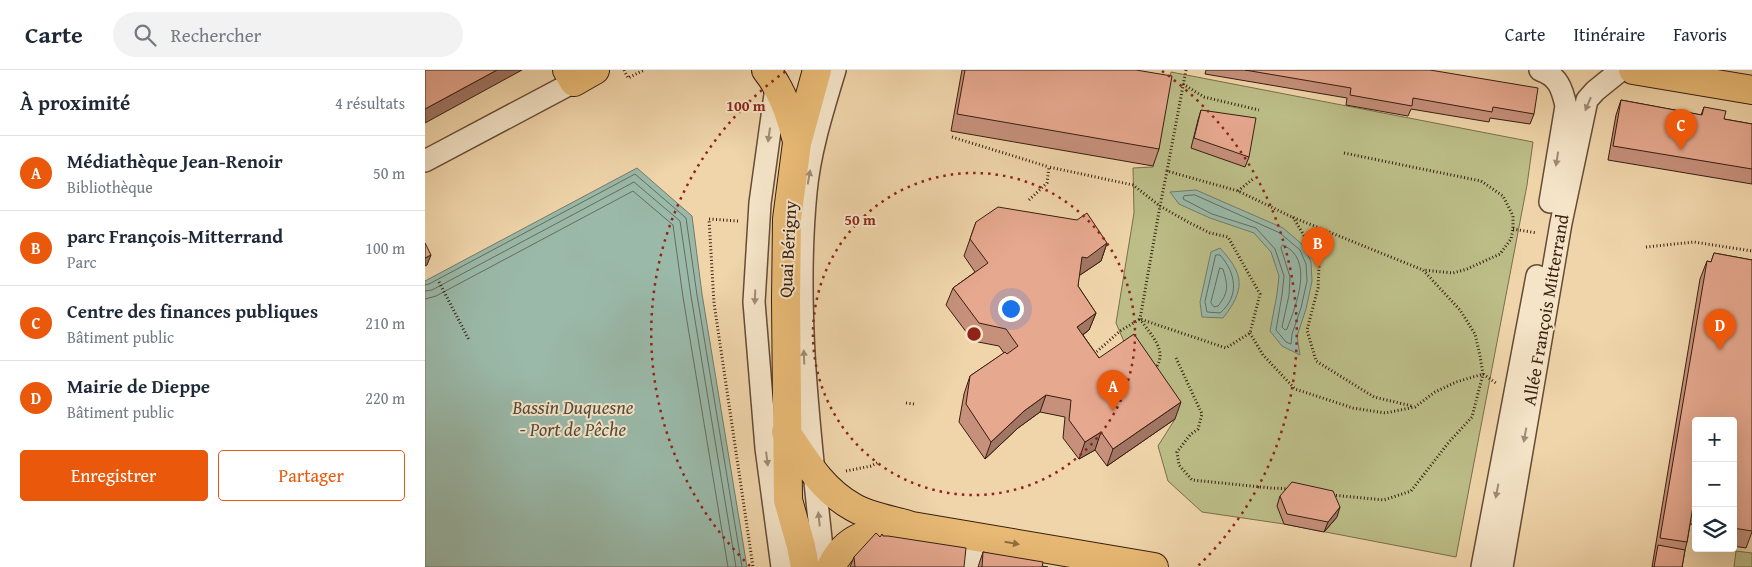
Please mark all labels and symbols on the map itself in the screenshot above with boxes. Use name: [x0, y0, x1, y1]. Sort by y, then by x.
text: 100 m: [726, 95, 766, 116]
one-way arrow: [1583, 96, 1592, 111]
pin: C: [1665, 109, 1697, 150]
one-way arrow: [765, 128, 773, 144]
one-way arrow: [1553, 151, 1561, 167]
one-way arrow: [805, 169, 813, 185]
street label: Quai Bérigny: [771, 200, 804, 298]
text: 50 m: [844, 209, 876, 230]
street label: Allée François Mitterrand: [1515, 212, 1576, 408]
pin: B: [1302, 227, 1334, 268]
one-way arrow: [750, 289, 758, 305]
your location: [998, 296, 1024, 322]
pin: D: [1704, 309, 1736, 350]
centre of rings: [965, 325, 983, 343]
one-way arrow: [799, 348, 807, 364]
pin: A: [1097, 370, 1129, 411]
water label: Bassin Duquesne - Port de Pêche: [512, 393, 634, 443]
one-way arrow: [1520, 427, 1528, 443]
one-way arrow: [763, 451, 771, 467]
one-way arrow: [1493, 483, 1501, 498]
one-way arrow: [815, 510, 823, 526]
one-way arrow: [1004, 539, 1020, 547]

